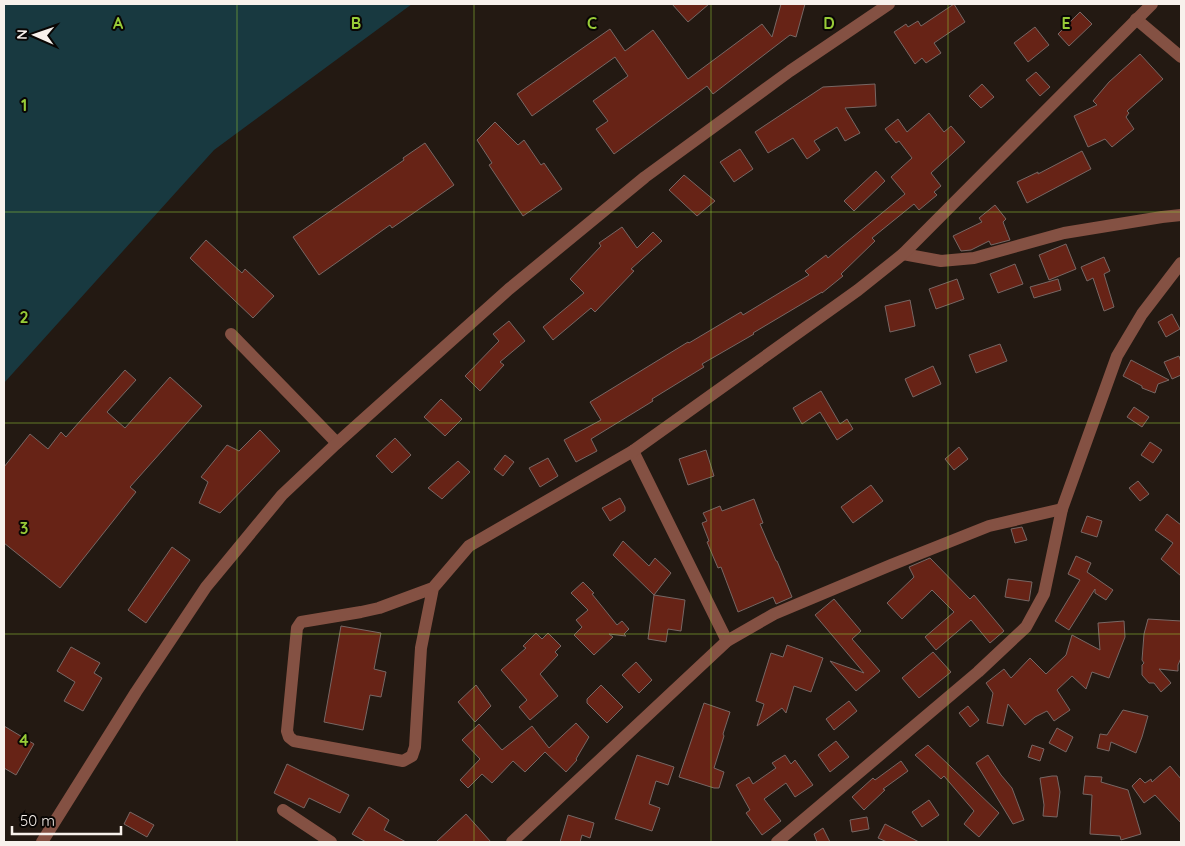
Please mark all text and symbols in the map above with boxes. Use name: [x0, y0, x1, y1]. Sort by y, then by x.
north arrow: [10, 10, 60, 60]
text: A: [113, 13, 124, 33]
text: B: [351, 13, 361, 33]
text: C: [587, 13, 597, 33]
text: D: [823, 13, 835, 33]
text: E: [1061, 13, 1071, 33]
text: N: [13, 29, 31, 40]
text: 1: [21, 95, 27, 115]
text: 2: [19, 307, 29, 327]
text: 3: [20, 518, 28, 538]
text: 4: [19, 730, 29, 750]
scale bar: [12, 804, 121, 836]
text: 50 m: [20, 811, 55, 830]

